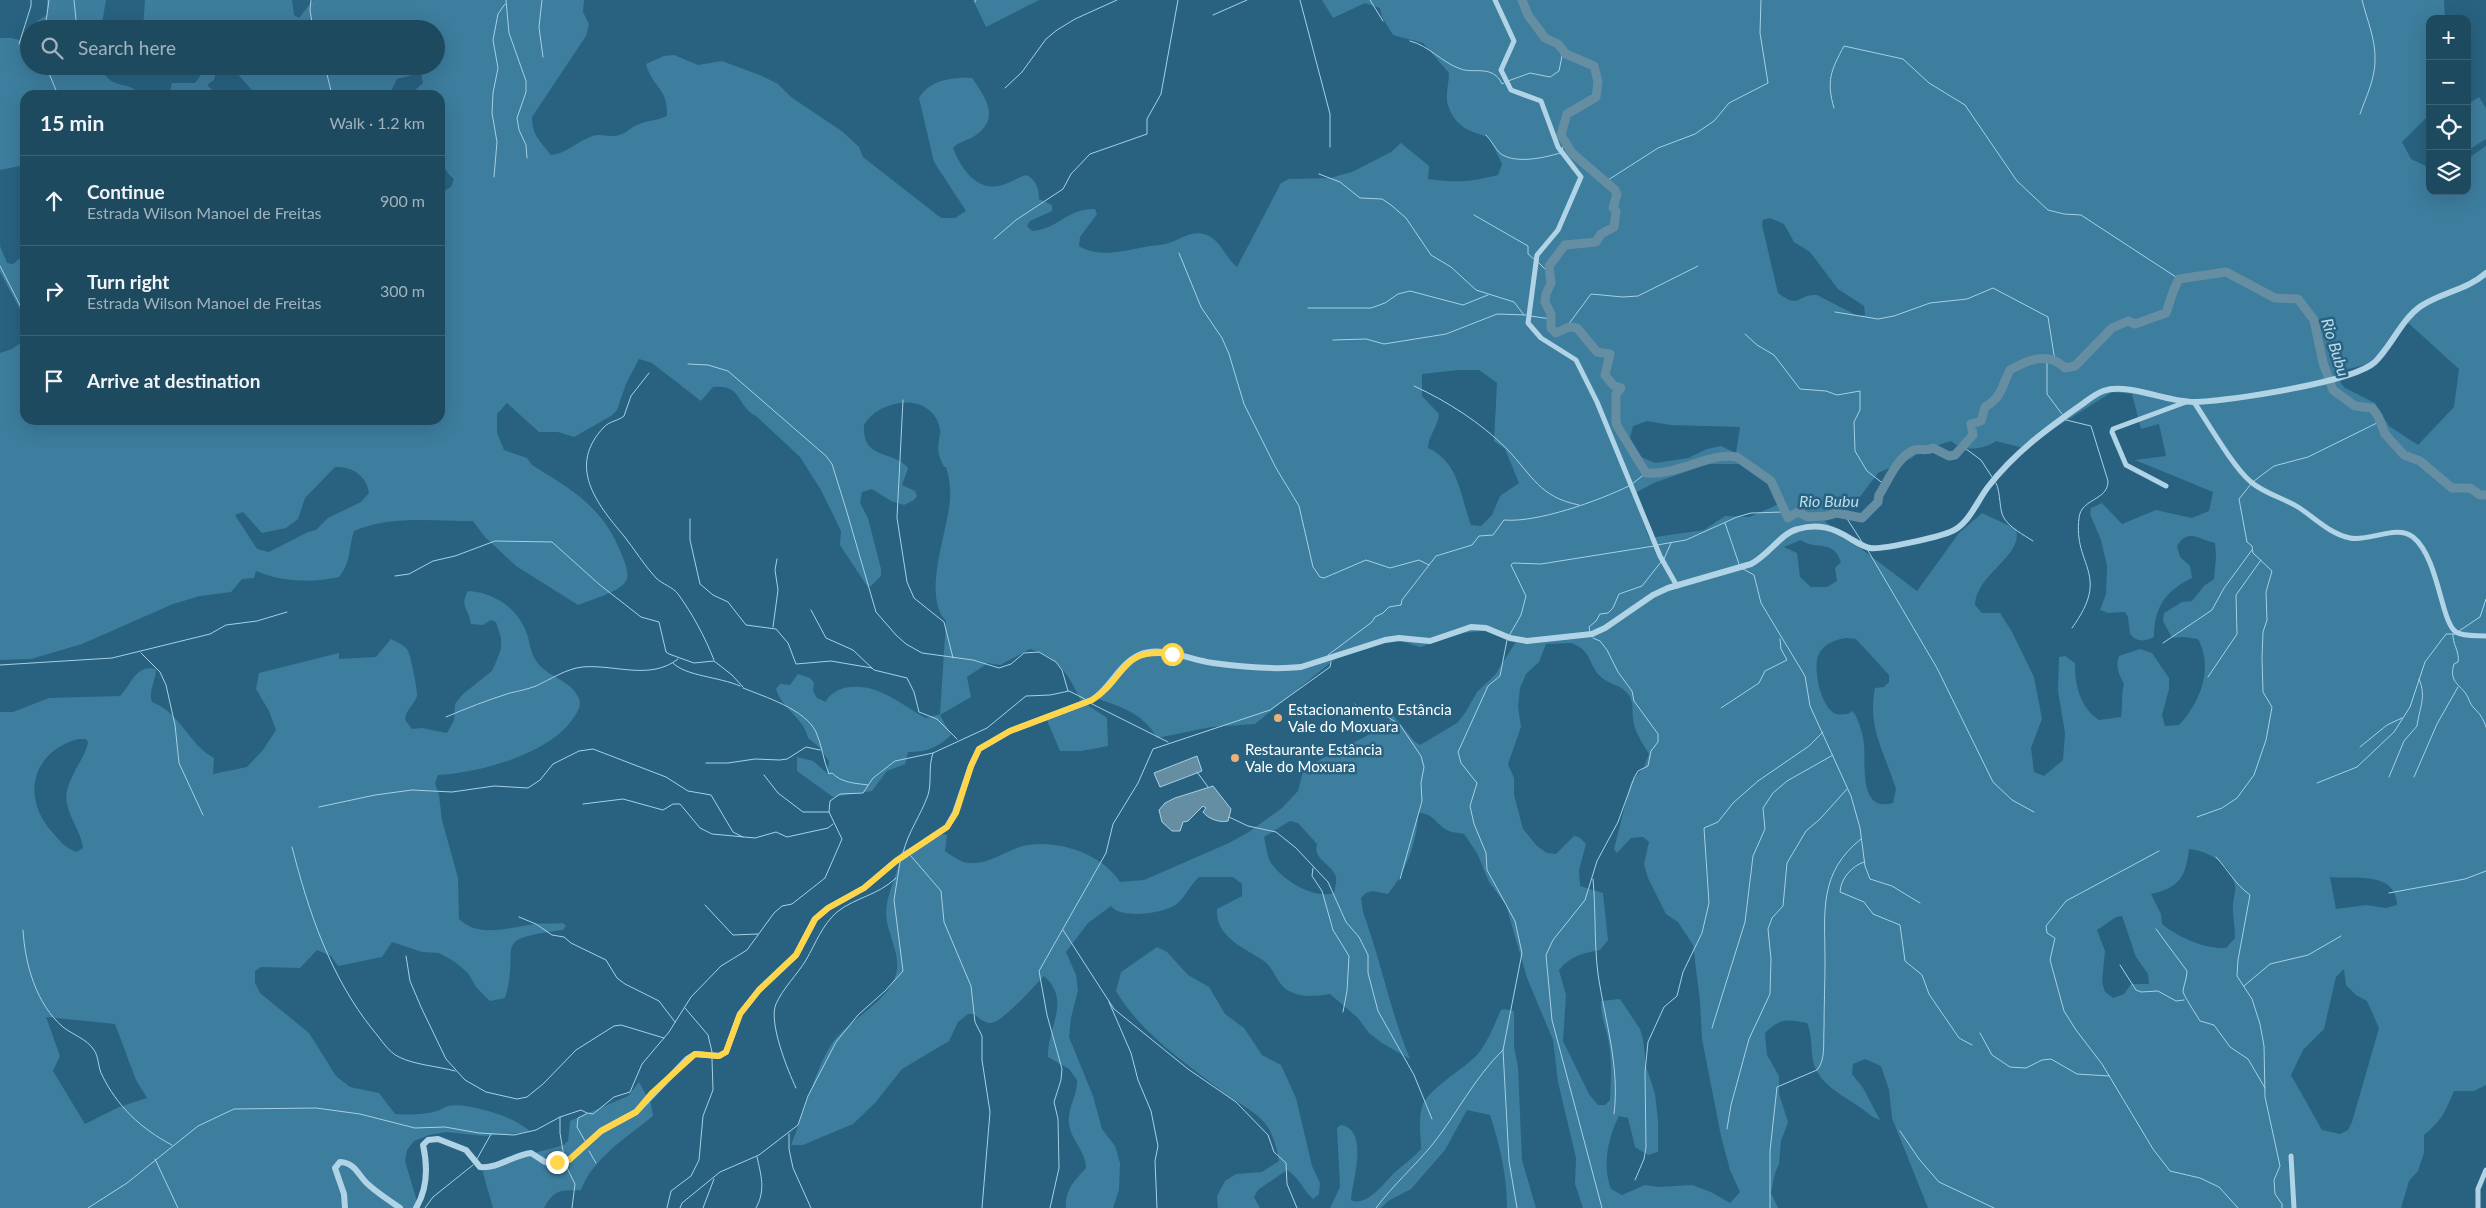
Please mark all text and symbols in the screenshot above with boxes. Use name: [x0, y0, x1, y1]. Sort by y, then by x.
map controls: [2426, 15, 2471, 195]
button: +: [2426, 15, 2471, 60]
search box: [20, 20, 445, 75]
icon: search: [38, 34, 66, 62]
text: Search here: [78, 36, 176, 59]
button: −: [2426, 60, 2471, 105]
button: locate: [2426, 105, 2471, 150]
text: 15 min: [40, 110, 104, 135]
text: Walk · 1.2 km: [329, 113, 425, 132]
button: layers: [2426, 150, 2471, 195]
text: Continue: [87, 180, 165, 203]
icon: ahead: [40, 187, 68, 215]
text: 900 m: [380, 191, 425, 210]
text: Estrada Wilson Manoel de Freitas: [87, 203, 322, 222]
text: Turn right: [87, 270, 169, 293]
icon: right: [40, 277, 68, 305]
text: 300 m: [380, 281, 425, 300]
text: Estrada Wilson Manoel de Freitas: [87, 293, 322, 312]
water label: Rio Bubu: [2318, 316, 2354, 378]
icon: arrive: [40, 367, 68, 395]
text: Arrive at destination: [87, 369, 260, 392]
water label: Rio Bubu: [1799, 491, 1859, 510]
route start: [1161, 643, 1184, 666]
place label: Estacionamento Estância Vale do Moxuara: [1288, 700, 1452, 735]
marker: Estacionamento Estância Vale do Moxuara: [1272, 712, 1284, 724]
place label: Restaurante Estância Vale do Moxuara: [1245, 740, 1382, 775]
marker: Restaurante Estância Vale do Moxuara: [1229, 752, 1241, 764]
route end: [546, 1151, 569, 1174]

